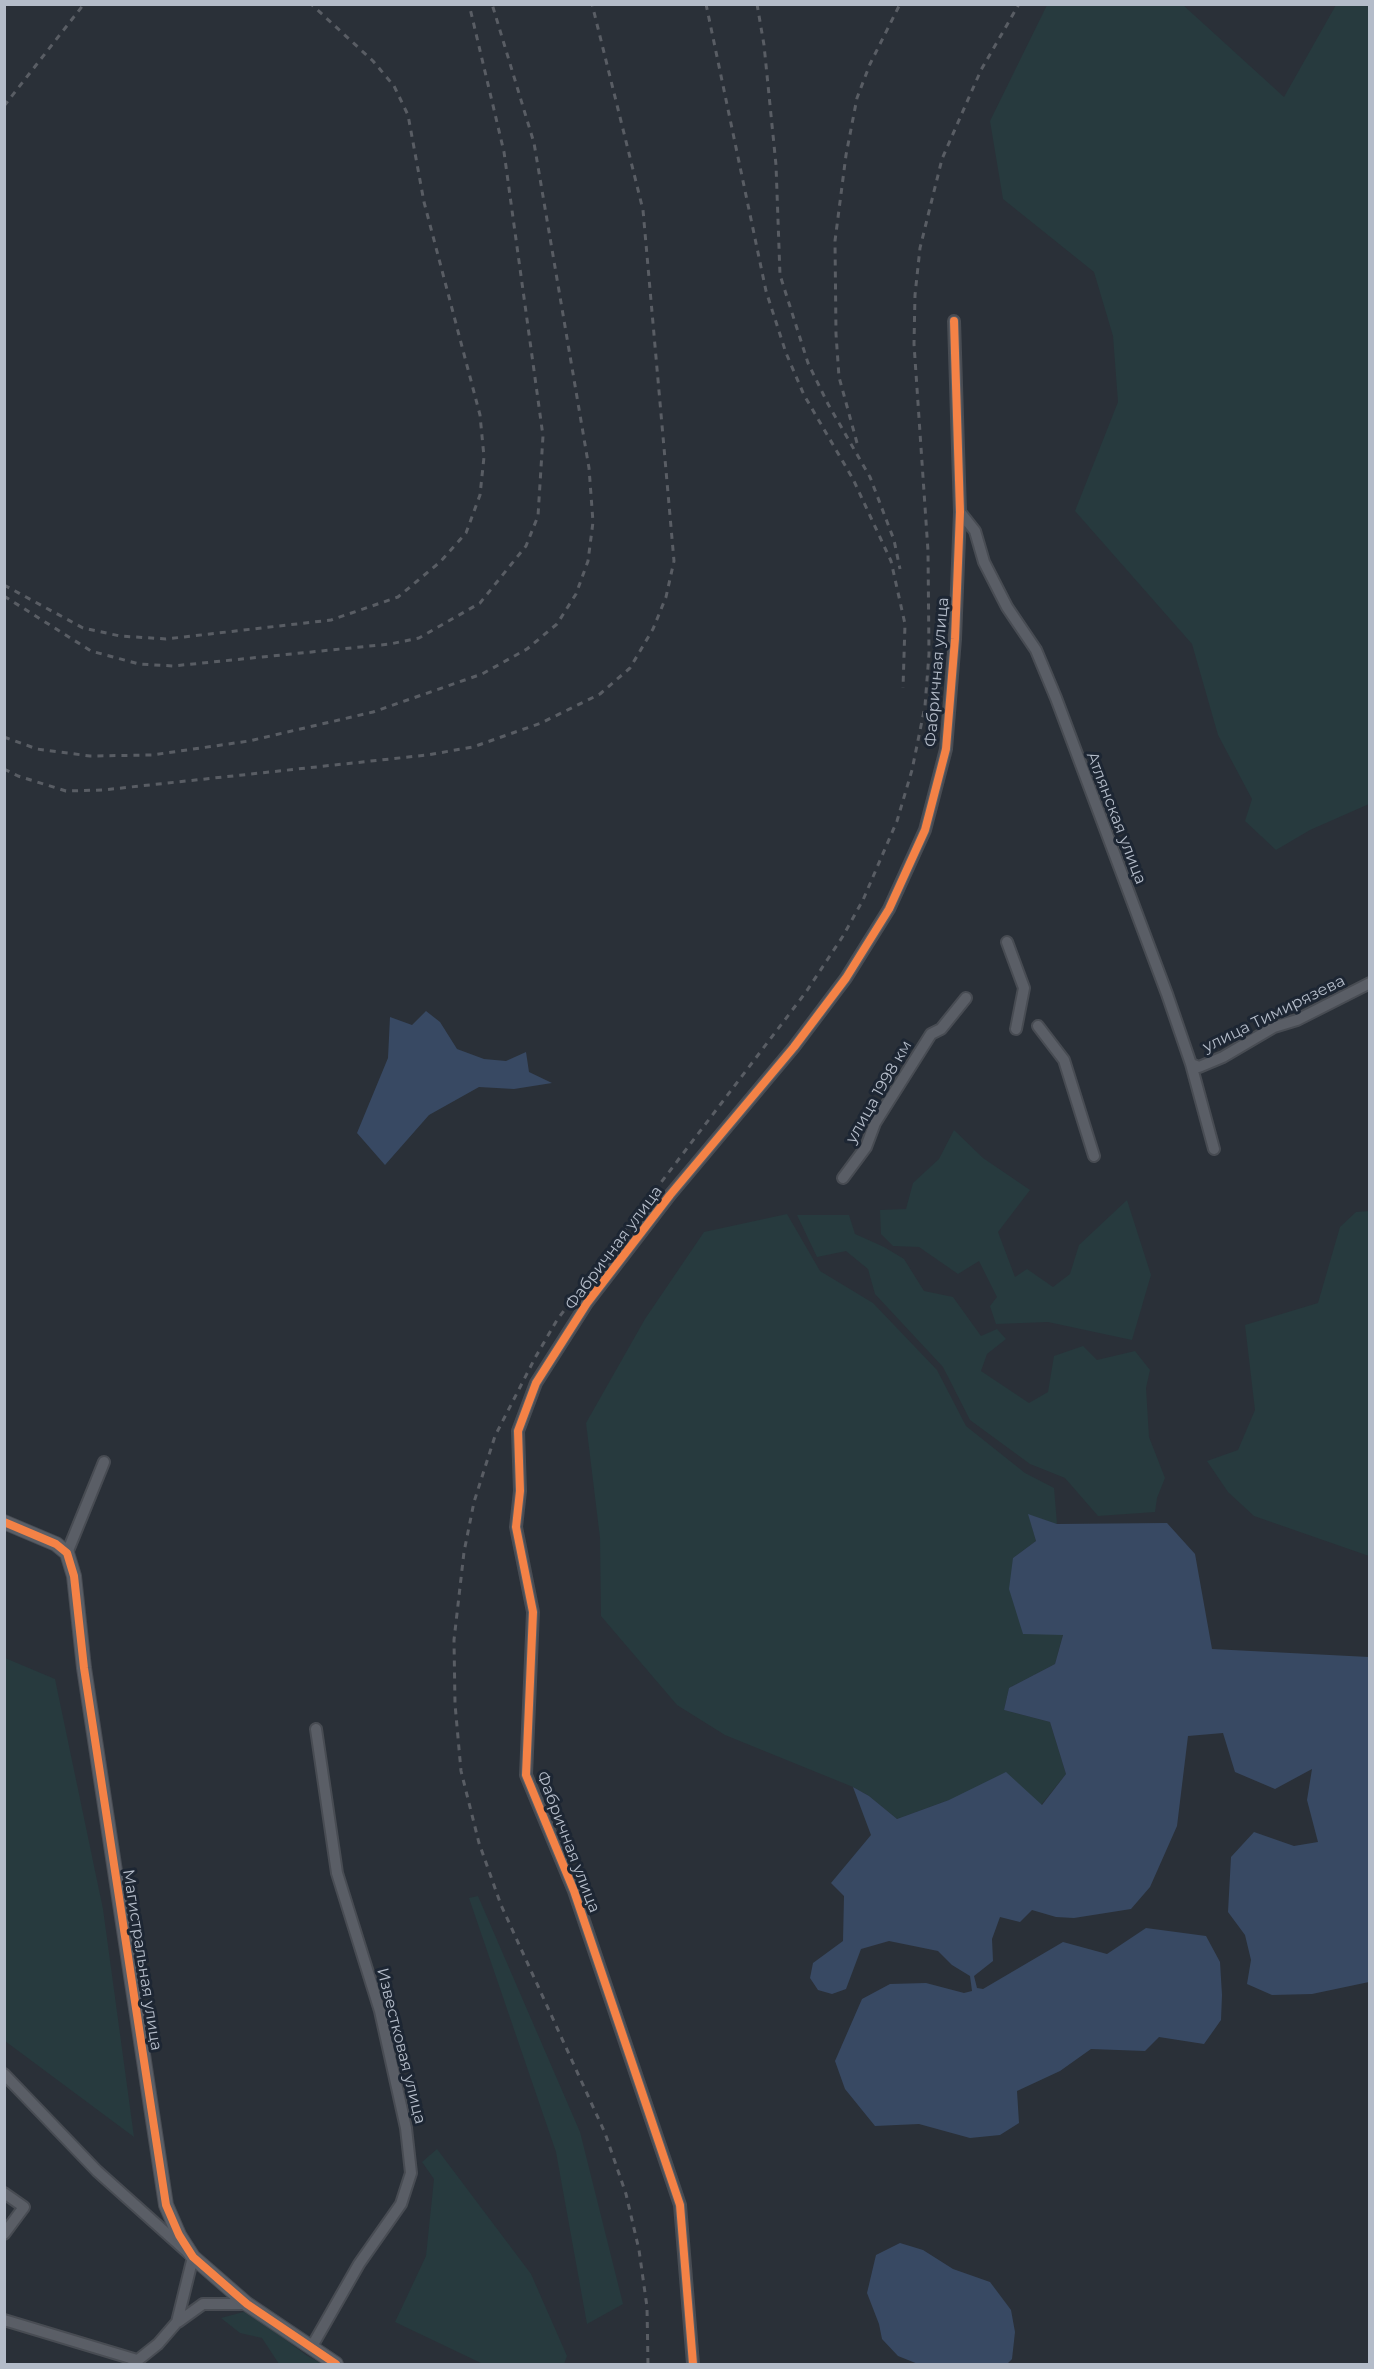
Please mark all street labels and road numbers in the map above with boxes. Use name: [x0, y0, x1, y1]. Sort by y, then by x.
street label: Фабричная улица: [921, 596, 953, 748]
street label: Атлянская улица: [1082, 749, 1150, 887]
street label: улица Тимирязева: [1200, 971, 1348, 1057]
street label: улица 1998 км: [842, 1037, 916, 1147]
street label: Фабричная улица: [561, 1182, 667, 1314]
street label: Фабричная улица: [532, 1769, 604, 1915]
street label: Магистральная улица: [118, 1868, 166, 2052]
street label: Известковая улица: [372, 1966, 430, 2126]

